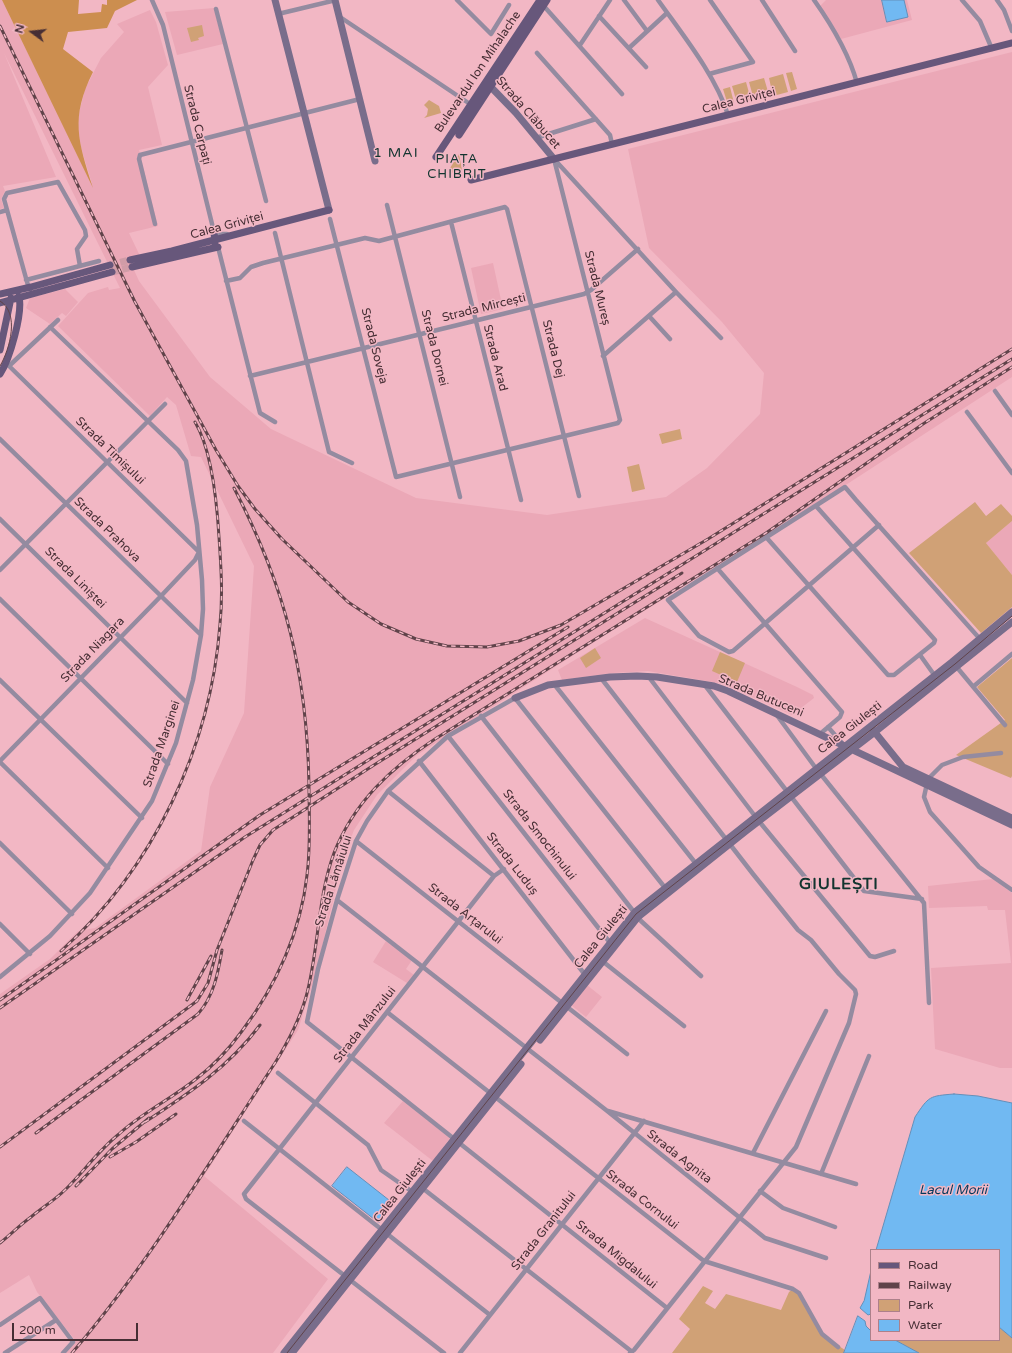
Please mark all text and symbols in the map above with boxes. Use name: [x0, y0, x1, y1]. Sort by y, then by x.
street label: Bulevardul Ion Mihalache: [432, 9, 524, 135]
north arrow: [12, 12, 52, 52]
text: N: [13, 23, 27, 35]
street label: Strada Clăbucet: [493, 74, 563, 152]
street label: Strada Carpați: [180, 84, 214, 166]
street label: Calea Griviței: [701, 85, 777, 117]
district label: 1 MAI: [373, 145, 419, 161]
district label: PIAȚA CHIBRIT: [427, 152, 487, 183]
street label: Calea Griviței: [189, 209, 265, 243]
street label: Strada Mureș: [581, 249, 613, 327]
street label: Strada Mircești: [441, 291, 527, 325]
street label: Strada Soveja: [358, 306, 390, 386]
street label: Strada Dornei: [418, 308, 450, 388]
street label: Strada Dej: [539, 319, 567, 379]
street label: Strada Arad: [480, 323, 510, 393]
street label: Strada Timișului: [72, 414, 148, 488]
street label: Strada Prahova: [71, 494, 143, 566]
street label: Strada Liniștei: [41, 544, 109, 612]
street label: Strada Niagara: [58, 614, 128, 686]
street label: Strada Butuceni: [716, 672, 806, 720]
street label: Strada Marginei: [140, 699, 184, 789]
street label: Calea Giulești: [815, 699, 885, 757]
street label: Strada Smochinului: [499, 787, 579, 883]
street label: Strada Luduș: [483, 830, 541, 898]
street label: Strada Lămâiului: [312, 833, 356, 929]
district label: GIULEȘTI: [799, 875, 879, 895]
street label: Strada Arțarului: [425, 880, 505, 948]
street label: Calea Giulești: [571, 902, 631, 972]
street label: Strada Mânzului: [331, 984, 399, 1066]
street label: Strada Agnita: [644, 1127, 714, 1187]
street label: Calea Giulești: [371, 1156, 429, 1226]
street label: Strada Cornului: [603, 1167, 681, 1233]
water label: Lacul Morii: [919, 1183, 987, 1199]
street label: Strada Granitului: [509, 1189, 579, 1273]
street label: Strada Migdalului: [572, 1218, 660, 1292]
legend: [870, 1249, 1000, 1341]
text: Road: [908, 1258, 938, 1272]
text: Railway: [908, 1278, 952, 1292]
text: Park: [908, 1298, 934, 1312]
scale bar: [14, 1315, 140, 1341]
text: Water: [908, 1318, 942, 1332]
text: 200 m: [19, 1323, 56, 1337]

